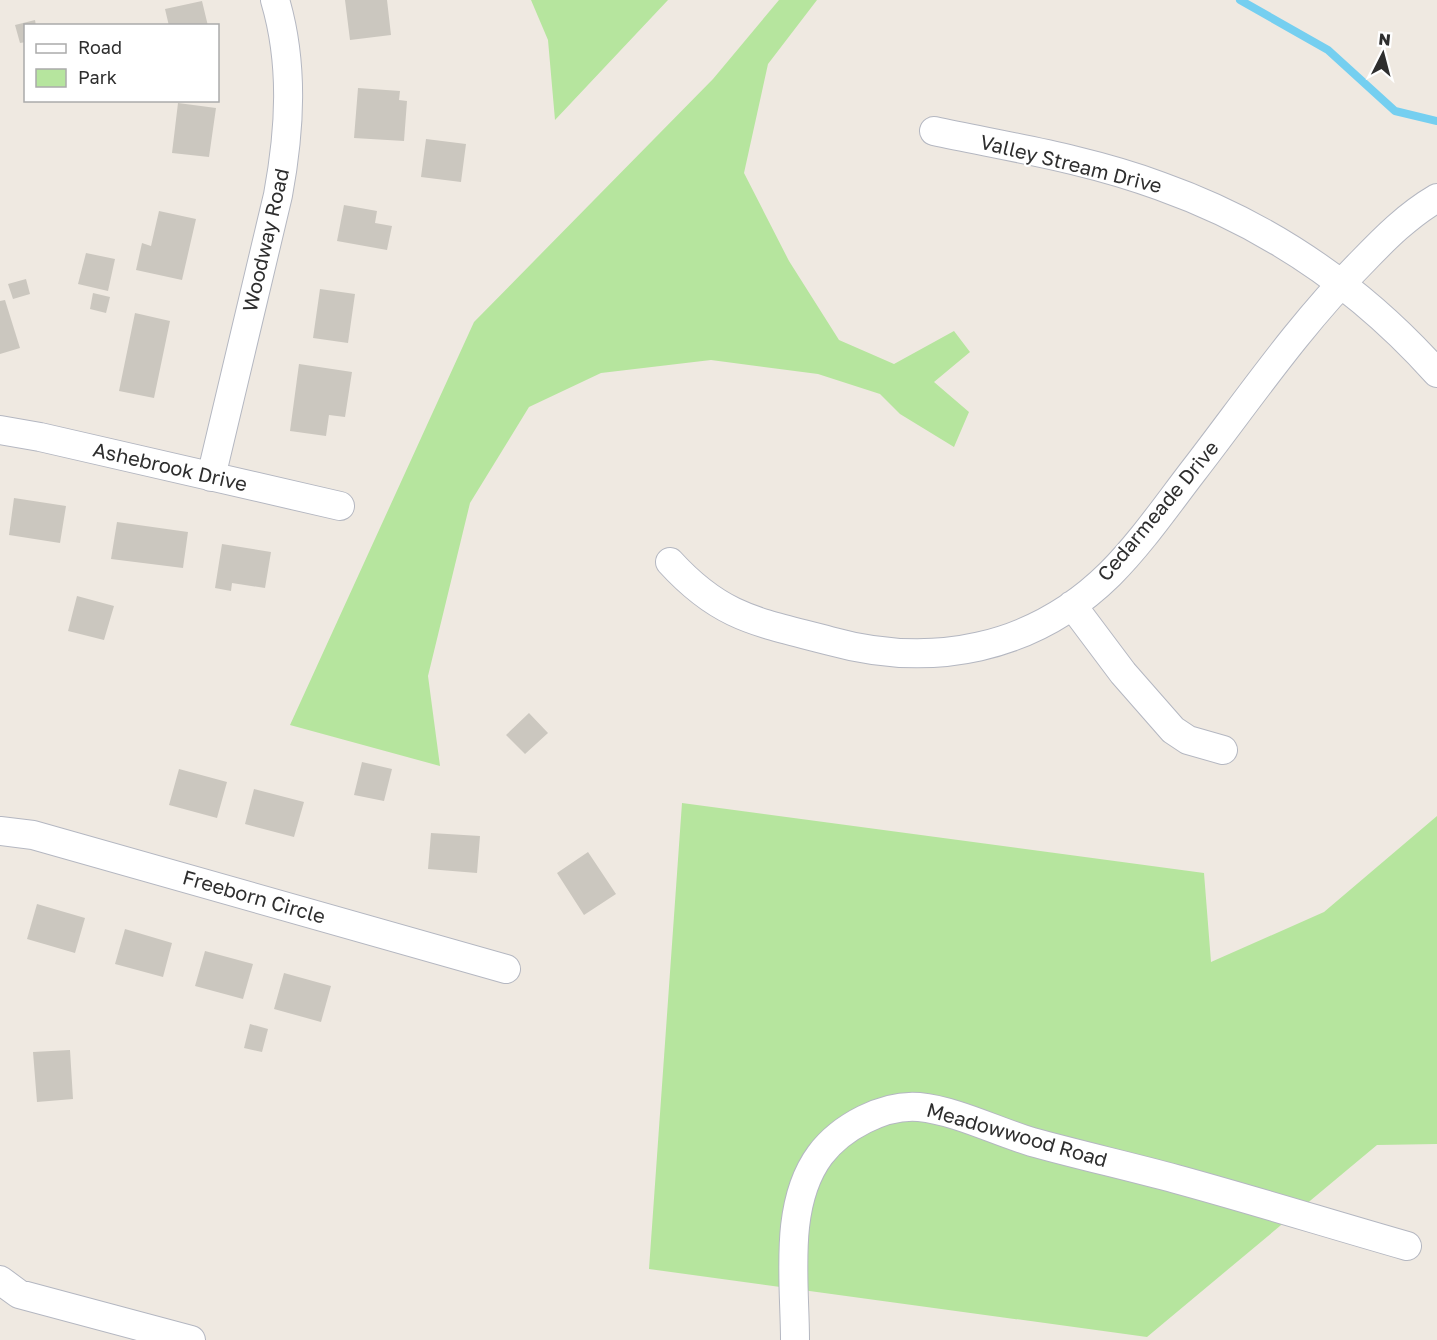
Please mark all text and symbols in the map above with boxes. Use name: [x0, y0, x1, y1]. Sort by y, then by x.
legend: [24, 24, 219, 102]
north arrow: [1353, 24, 1413, 84]
text: N: [1377, 29, 1392, 50]
text: Road: [78, 36, 122, 58]
text: Park: [78, 66, 117, 88]
street label: Valley Stream Drive: [978, 129, 1165, 197]
street label: Woodway Road: [237, 166, 293, 314]
street label: Cedarmeade Drive: [1092, 435, 1223, 585]
street label: Ashebrook Drive: [91, 437, 250, 495]
street label: Freeborn Circle: [180, 864, 328, 928]
street label: Meadowwood Road: [924, 1097, 1110, 1171]

